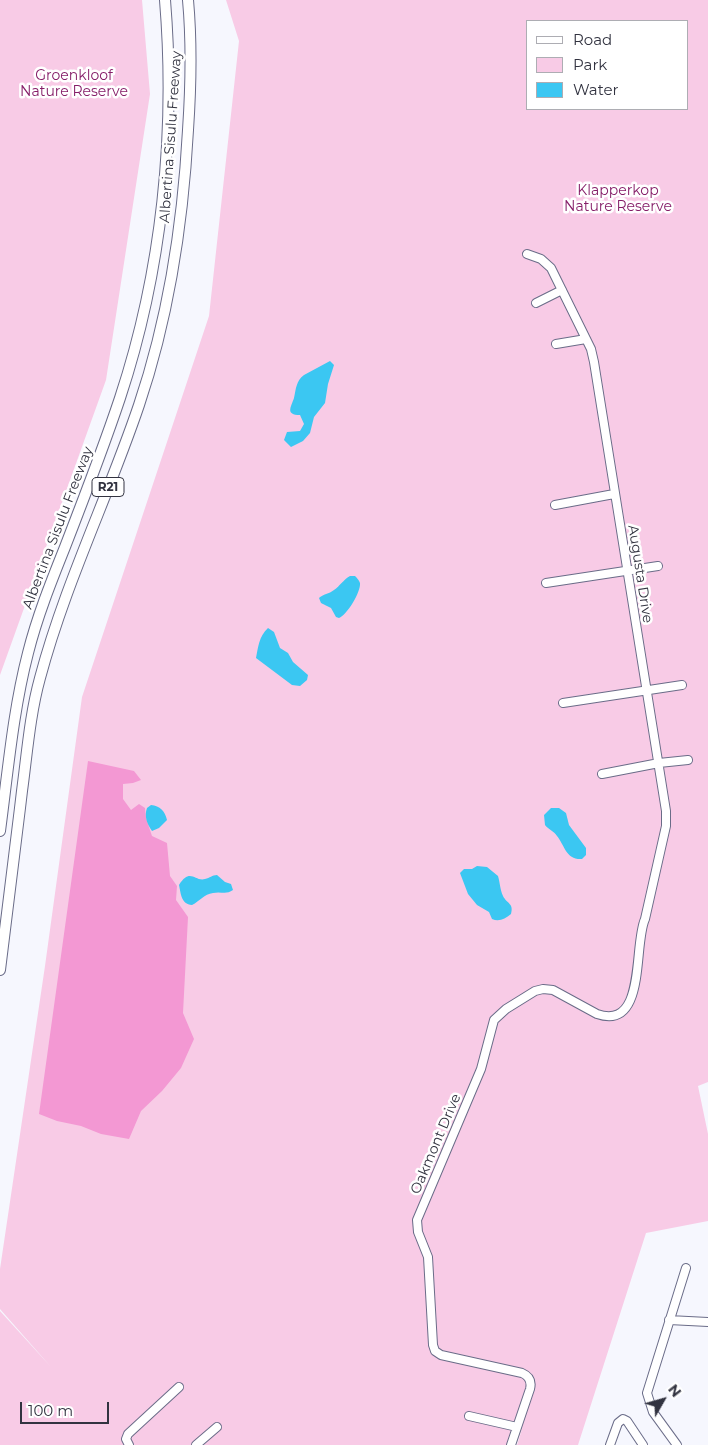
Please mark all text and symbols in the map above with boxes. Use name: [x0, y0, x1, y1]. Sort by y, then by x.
legend: [526, 20, 688, 110]
text: Road: [573, 30, 612, 49]
street label: Albertina Sisulu Freeway: [157, 50, 185, 224]
text: Park: [573, 55, 607, 74]
park label: Groenkloof Nature Reserve: [20, 68, 128, 100]
text: Water: [573, 80, 619, 99]
park label: Klapperkop Nature Reserve: [564, 183, 672, 216]
street label: Albertina Sisulu Freeway: [19, 445, 97, 611]
road number: R21: [92, 478, 124, 497]
street label: Augusta Drive: [624, 524, 656, 624]
street label: Oakmont Drive: [407, 1091, 465, 1197]
north arrow: [638, 1375, 688, 1425]
text: N: [664, 1381, 685, 1401]
scale bar: [22, 1392, 111, 1424]
text: 100 m: [28, 1401, 73, 1420]

